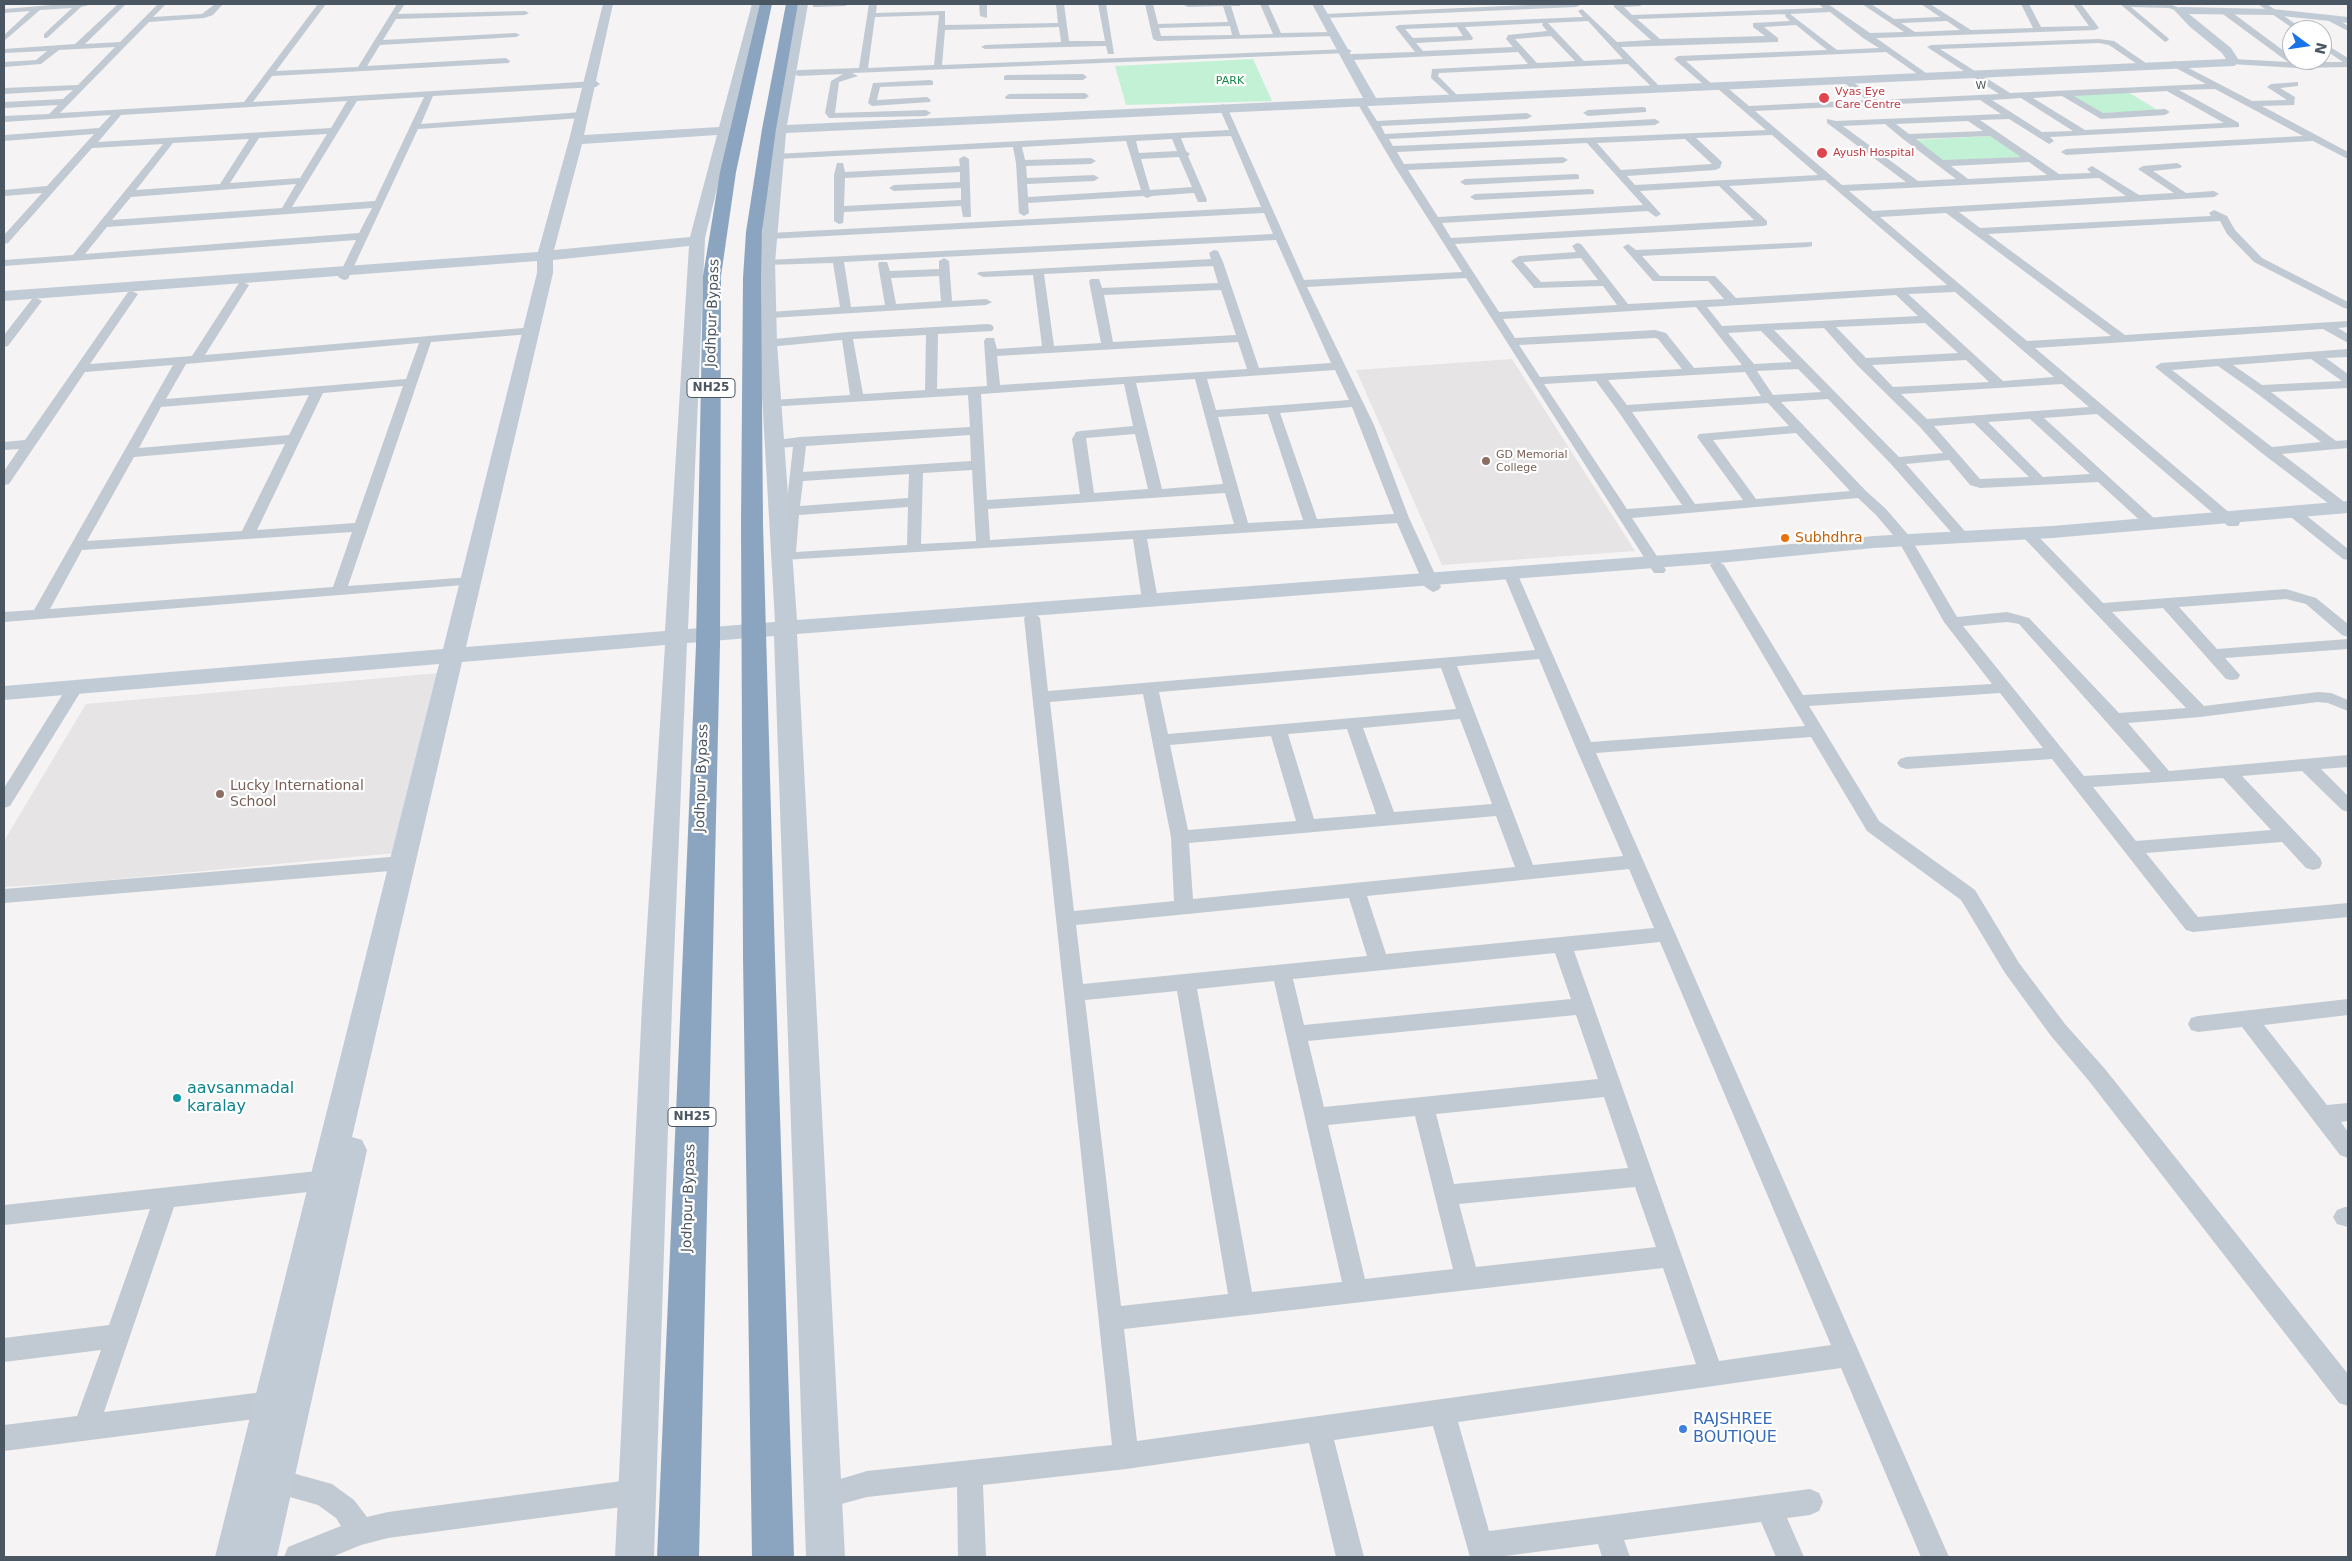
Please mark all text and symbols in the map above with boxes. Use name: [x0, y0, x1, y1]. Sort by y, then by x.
north arrow: [2282, 20, 2332, 70]
text: N: [2311, 41, 2330, 56]
park label: PARK: [1216, 74, 1244, 88]
street label: W: [1975, 79, 1987, 93]
place label: Vyas Eye Care Centre: [1835, 85, 1901, 111]
marker: Vyas Eye Care Centre: [1817, 91, 1831, 105]
marker: Ayush Hospital: [1815, 146, 1829, 160]
place label: Ayush Hospital: [1833, 146, 1914, 160]
street label: Jodhpur Bypass: [703, 259, 723, 367]
road number: NH25: [687, 378, 735, 398]
place label: GD Memorial College: [1496, 448, 1568, 474]
marker: GD Memorial College: [1480, 455, 1492, 467]
place label: Subhdhra: [1795, 530, 1863, 546]
marker: Subhdhra: [1779, 532, 1791, 544]
street label: Jodhpur Bypass: [692, 724, 712, 832]
place label: Lucky International School: [230, 778, 364, 810]
marker: Lucky International School: [214, 788, 226, 800]
place label: aavsanmadal karalay: [187, 1079, 294, 1117]
marker: aavsanmadal karalay: [171, 1092, 183, 1104]
road number: NH25: [668, 1108, 716, 1126]
street label: Jodhpur Bypass: [679, 1144, 699, 1252]
place label: RAJSHREE BOUTIQUE: [1693, 1410, 1777, 1448]
marker: RAJSHREE BOUTIQUE: [1677, 1423, 1689, 1435]

